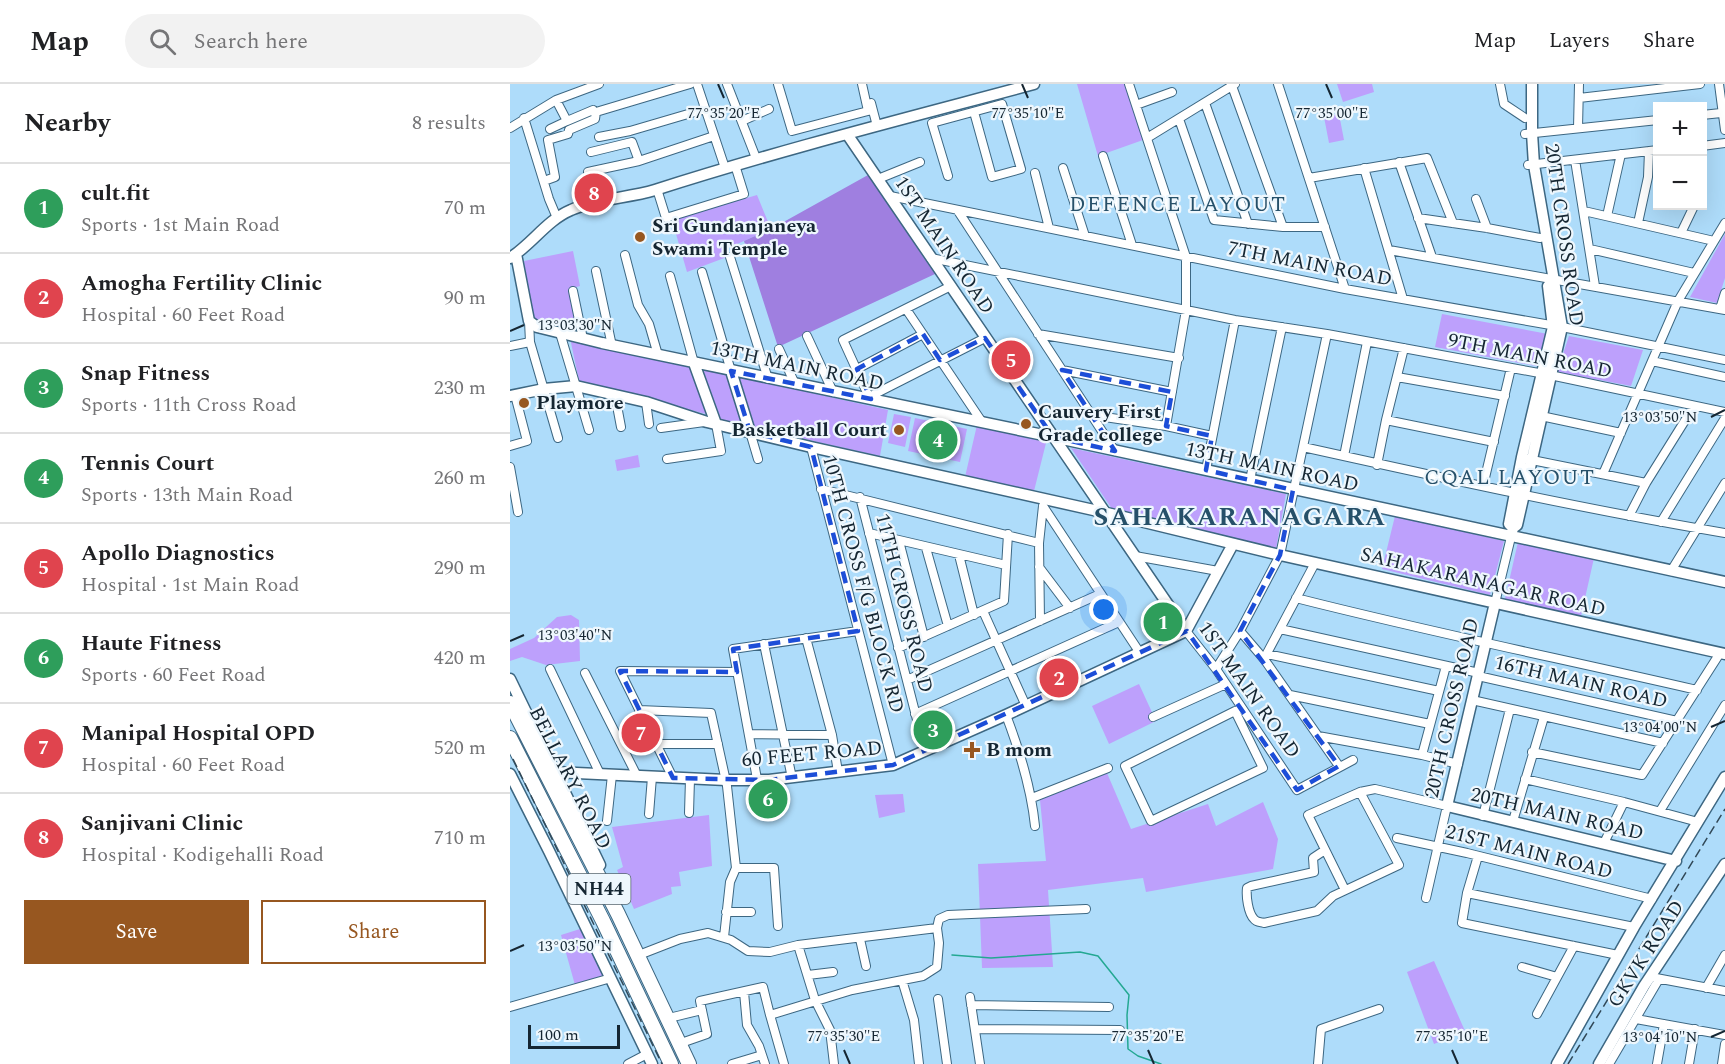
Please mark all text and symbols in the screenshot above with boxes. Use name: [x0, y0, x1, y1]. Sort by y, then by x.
search box: [125, 14, 545, 68]
text: Map: [30, 20, 89, 63]
icon: search: [146, 25, 179, 58]
text: Search here: [194, 25, 308, 58]
text: Map: [1474, 25, 1516, 57]
text: Layers: [1549, 25, 1610, 57]
text: Share: [1643, 25, 1695, 57]
text: 77°35'20"E: [688, 102, 760, 125]
text: 77°35'10"E: [992, 102, 1064, 125]
text: 77°35'00"E: [1296, 102, 1368, 125]
map controls: [1653, 102, 1707, 210]
button: +: [1653, 102, 1707, 156]
text: Nearby: [24, 103, 110, 143]
text: 8 results: [412, 108, 486, 138]
street label: 20TH CROSS ROAD: [1536, 142, 1592, 328]
button: −: [1653, 156, 1707, 210]
pin: 8: [574, 170, 614, 216]
street label: 1ST MAIN ROAD: [886, 170, 1002, 320]
text: cult.fit: [81, 177, 150, 210]
district label: DEFENCE LAYOUT: [1069, 189, 1287, 221]
text: 1: [38, 193, 49, 223]
text: 70 m: [444, 193, 486, 223]
text: Sports · 1st Main Road: [81, 210, 280, 240]
place label: Sri Gundanjaneya Swami Temple: [652, 211, 817, 264]
marker: Sri Gundanjaneya Swami Temple: [633, 230, 647, 244]
street label: 7TH MAIN ROAD: [1225, 233, 1395, 295]
text: Amogha Fertility Clinic: [81, 267, 322, 300]
text: 2: [38, 283, 49, 313]
text: 90 m: [444, 283, 486, 313]
text: Hospital · 60 Feet Road: [81, 300, 285, 330]
text: 13°03'30"N: [538, 314, 613, 337]
street label: 9TH MAIN ROAD: [1445, 325, 1615, 387]
street label: 13TH MAIN ROAD: [707, 333, 887, 399]
pin: 5: [992, 338, 1030, 382]
text: Snap Fitness: [81, 357, 210, 390]
text: 3: [38, 373, 49, 403]
text: 230 m: [434, 373, 486, 403]
place label: Playmore: [536, 388, 624, 418]
text: Sports · 11th Cross Road: [81, 390, 297, 420]
marker: Playmore: [517, 396, 531, 410]
place label: Cauvery First Grade college: [1038, 397, 1163, 450]
text: 13°03'50"N: [1623, 406, 1698, 429]
place label: Basketball Court: [731, 415, 887, 445]
marker: Cauvery First Grade college: [1019, 417, 1033, 431]
pin: 4: [918, 418, 958, 462]
marker: Basketball Court: [892, 423, 906, 437]
street label: 13TH MAIN ROAD: [1182, 434, 1362, 500]
text: Tennis Court: [81, 447, 214, 480]
street label: 10TH CROSS F/G BLOCK RD: [814, 451, 912, 717]
district label: CQAL LAYOUT: [1424, 462, 1596, 494]
text: 4: [38, 463, 49, 493]
text: 260 m: [434, 463, 486, 493]
text: Sports · 13th Main Road: [81, 480, 293, 510]
district label: SAHAKARANAGARA: [1093, 497, 1387, 537]
street label: 11TH CROSS ROAD: [867, 510, 941, 696]
text: Apollo Diagnostics: [81, 537, 275, 570]
street label: SAHAKARANAGAR ROAD: [1357, 539, 1609, 625]
text: 5: [38, 553, 49, 583]
text: 290 m: [434, 553, 486, 583]
text: Hospital · 1st Main Road: [81, 570, 299, 600]
your location: [1089, 595, 1118, 624]
pin: 1: [1144, 600, 1182, 644]
street label: 1ST MAIN ROAD: [1190, 615, 1308, 765]
street label: 20TH CROSS ROAD: [1417, 615, 1487, 801]
text: 13°03'40"N: [538, 624, 613, 647]
text: Haute Fitness: [81, 627, 222, 660]
text: 6: [38, 643, 49, 673]
text: 420 m: [434, 643, 486, 673]
street label: 16TH MAIN ROAD: [1491, 647, 1671, 717]
pin: 2: [1040, 656, 1078, 700]
text: Sports · 60 Feet Road: [81, 660, 266, 690]
street label: BELLARY ROAD: [521, 701, 619, 855]
pin: 3: [914, 708, 952, 752]
pin: 7: [622, 710, 660, 756]
text: 13°04'00"N: [1623, 716, 1698, 739]
text: Manipal Hospital OPD: [81, 717, 315, 750]
text: 7: [38, 733, 49, 763]
text: 520 m: [434, 733, 486, 763]
street label: 60 FEET ROAD: [740, 733, 884, 775]
place label: B mom: [986, 735, 1052, 765]
marker: B mom: [963, 741, 981, 759]
text: Hospital · 60 Feet Road: [81, 750, 285, 780]
pin: 6: [748, 776, 788, 822]
street label: 20TH MAIN ROAD: [1467, 779, 1647, 849]
text: Sanjivani Clinic: [81, 807, 243, 840]
street label: 21ST MAIN ROAD: [1442, 817, 1616, 887]
text: 8: [38, 823, 49, 853]
text: 710 m: [434, 823, 486, 853]
text: Hospital · Kodigehalli Road: [81, 840, 324, 870]
road number: NH44: [568, 874, 631, 904]
street label: GKVK ROAD: [1600, 894, 1692, 1014]
button: Save: [24, 900, 249, 964]
button: Share: [261, 900, 486, 964]
text: 13°03'50"N: [538, 935, 613, 958]
scale bar: [528, 1022, 620, 1050]
text: 100 m: [537, 1023, 579, 1047]
text: 77°35'30"E: [808, 1025, 880, 1048]
text: 77°35'20"E: [1112, 1025, 1184, 1048]
text: 77°35'10"E: [1416, 1025, 1488, 1048]
text: 13°04'10"N: [1623, 1026, 1698, 1049]

